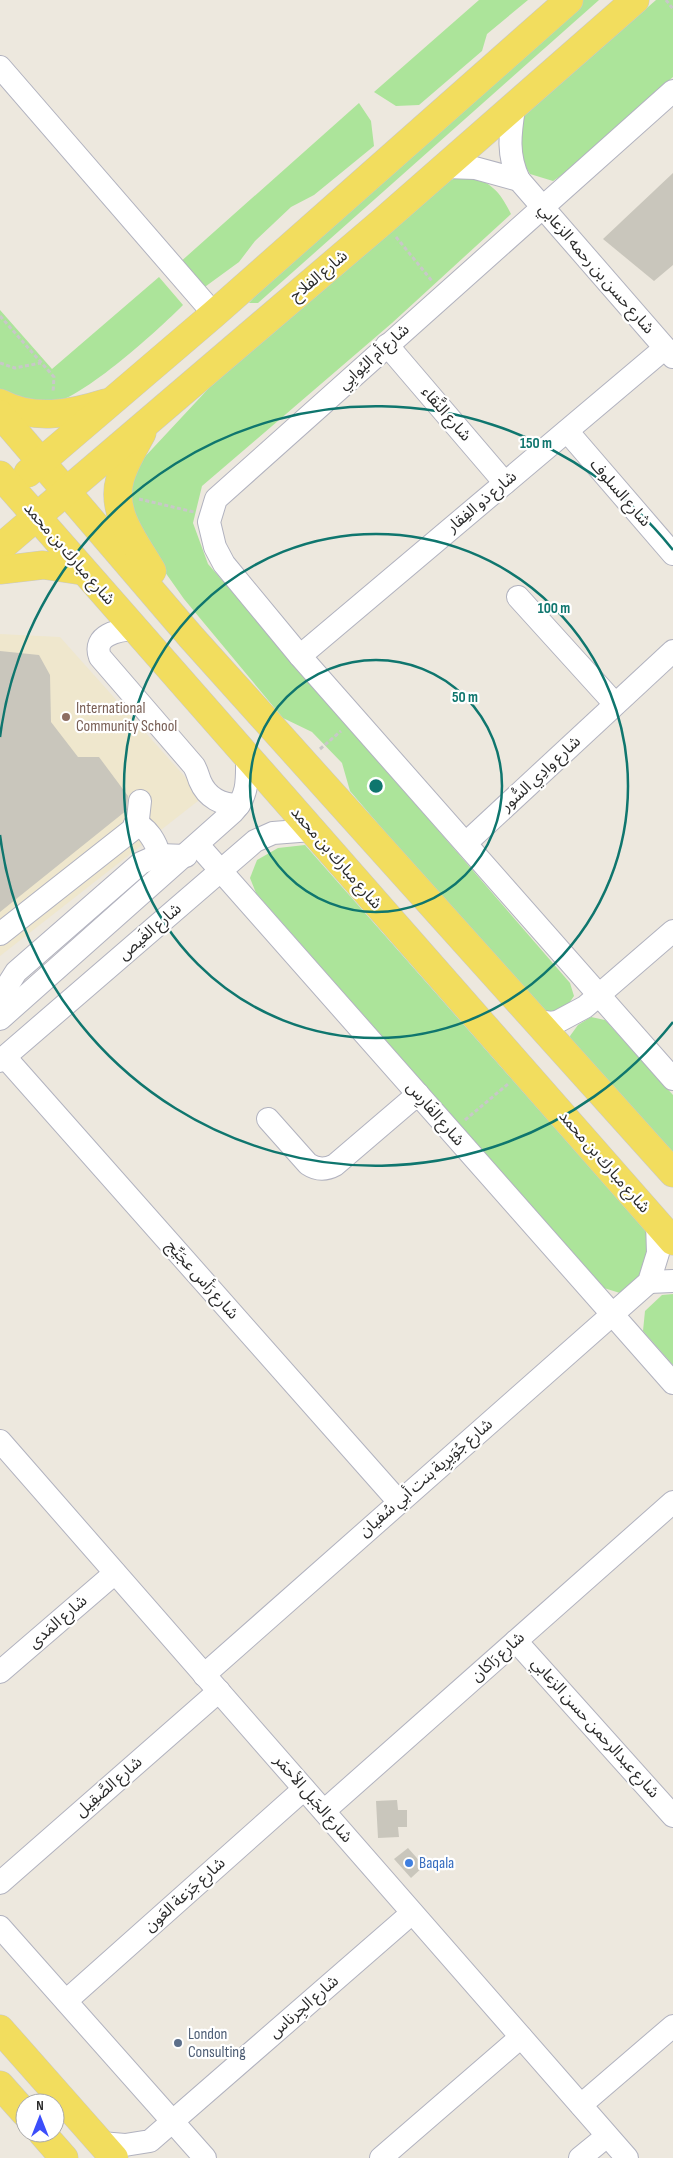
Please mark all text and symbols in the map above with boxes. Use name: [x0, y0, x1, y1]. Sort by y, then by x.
street label: شارع حسن بن رحمه الزعابي: [533, 200, 658, 339]
street label: شارع الفلاح: [286, 246, 353, 307]
street label: شارع أم اليُوابِي: [334, 319, 415, 395]
street label: شارع النَّقاء: [416, 382, 476, 447]
text: 150 m: [520, 434, 552, 453]
street label: شارع السلوف: [584, 455, 655, 532]
street label: شارع ذو الفِقار: [442, 467, 522, 539]
street label: شارع مبارك بن محمد: [18, 499, 119, 610]
text: 100 m: [538, 599, 570, 618]
text: 50 m: [452, 688, 478, 707]
place label: International Community School: [76, 699, 177, 736]
marker: International Community School: [60, 711, 72, 723]
street label: شارع وادِي السُّور: [496, 732, 586, 818]
centre of rings: [367, 777, 385, 795]
street label: شارع مبارك بن محمد: [285, 803, 386, 914]
street label: شارع الغَيص: [114, 899, 187, 966]
street label: شارع الفَارِس: [400, 1078, 468, 1151]
street label: شارع مبارك بن محمد: [553, 1107, 654, 1218]
street label: شارع رَأس عجَيِّج: [160, 1236, 243, 1325]
street label: شارع جُوَيرِية بنت أبي سُفيان: [355, 1414, 498, 1543]
street label: شارع المَدى: [25, 1591, 93, 1654]
street label: شارع رَاكان: [467, 1628, 530, 1687]
street label: شارع عبدالرحمن حسن الزعابي: [525, 1654, 663, 1803]
street label: شارع الجَبل الأحمَر: [268, 1751, 356, 1848]
street label: شارع الصَّقِيل: [72, 1753, 148, 1823]
street label: شارع جَزعة العَون: [141, 1854, 231, 1938]
place label: Baqala: [419, 1854, 454, 1873]
marker: Baqala: [403, 1857, 415, 1869]
street label: شارع الجِرناس: [265, 1972, 344, 2044]
place label: London Consulting: [188, 2025, 246, 2062]
marker: London Consulting: [172, 2037, 184, 2049]
north arrow: [15, 2093, 65, 2143]
text: N: [36, 2097, 44, 2114]

